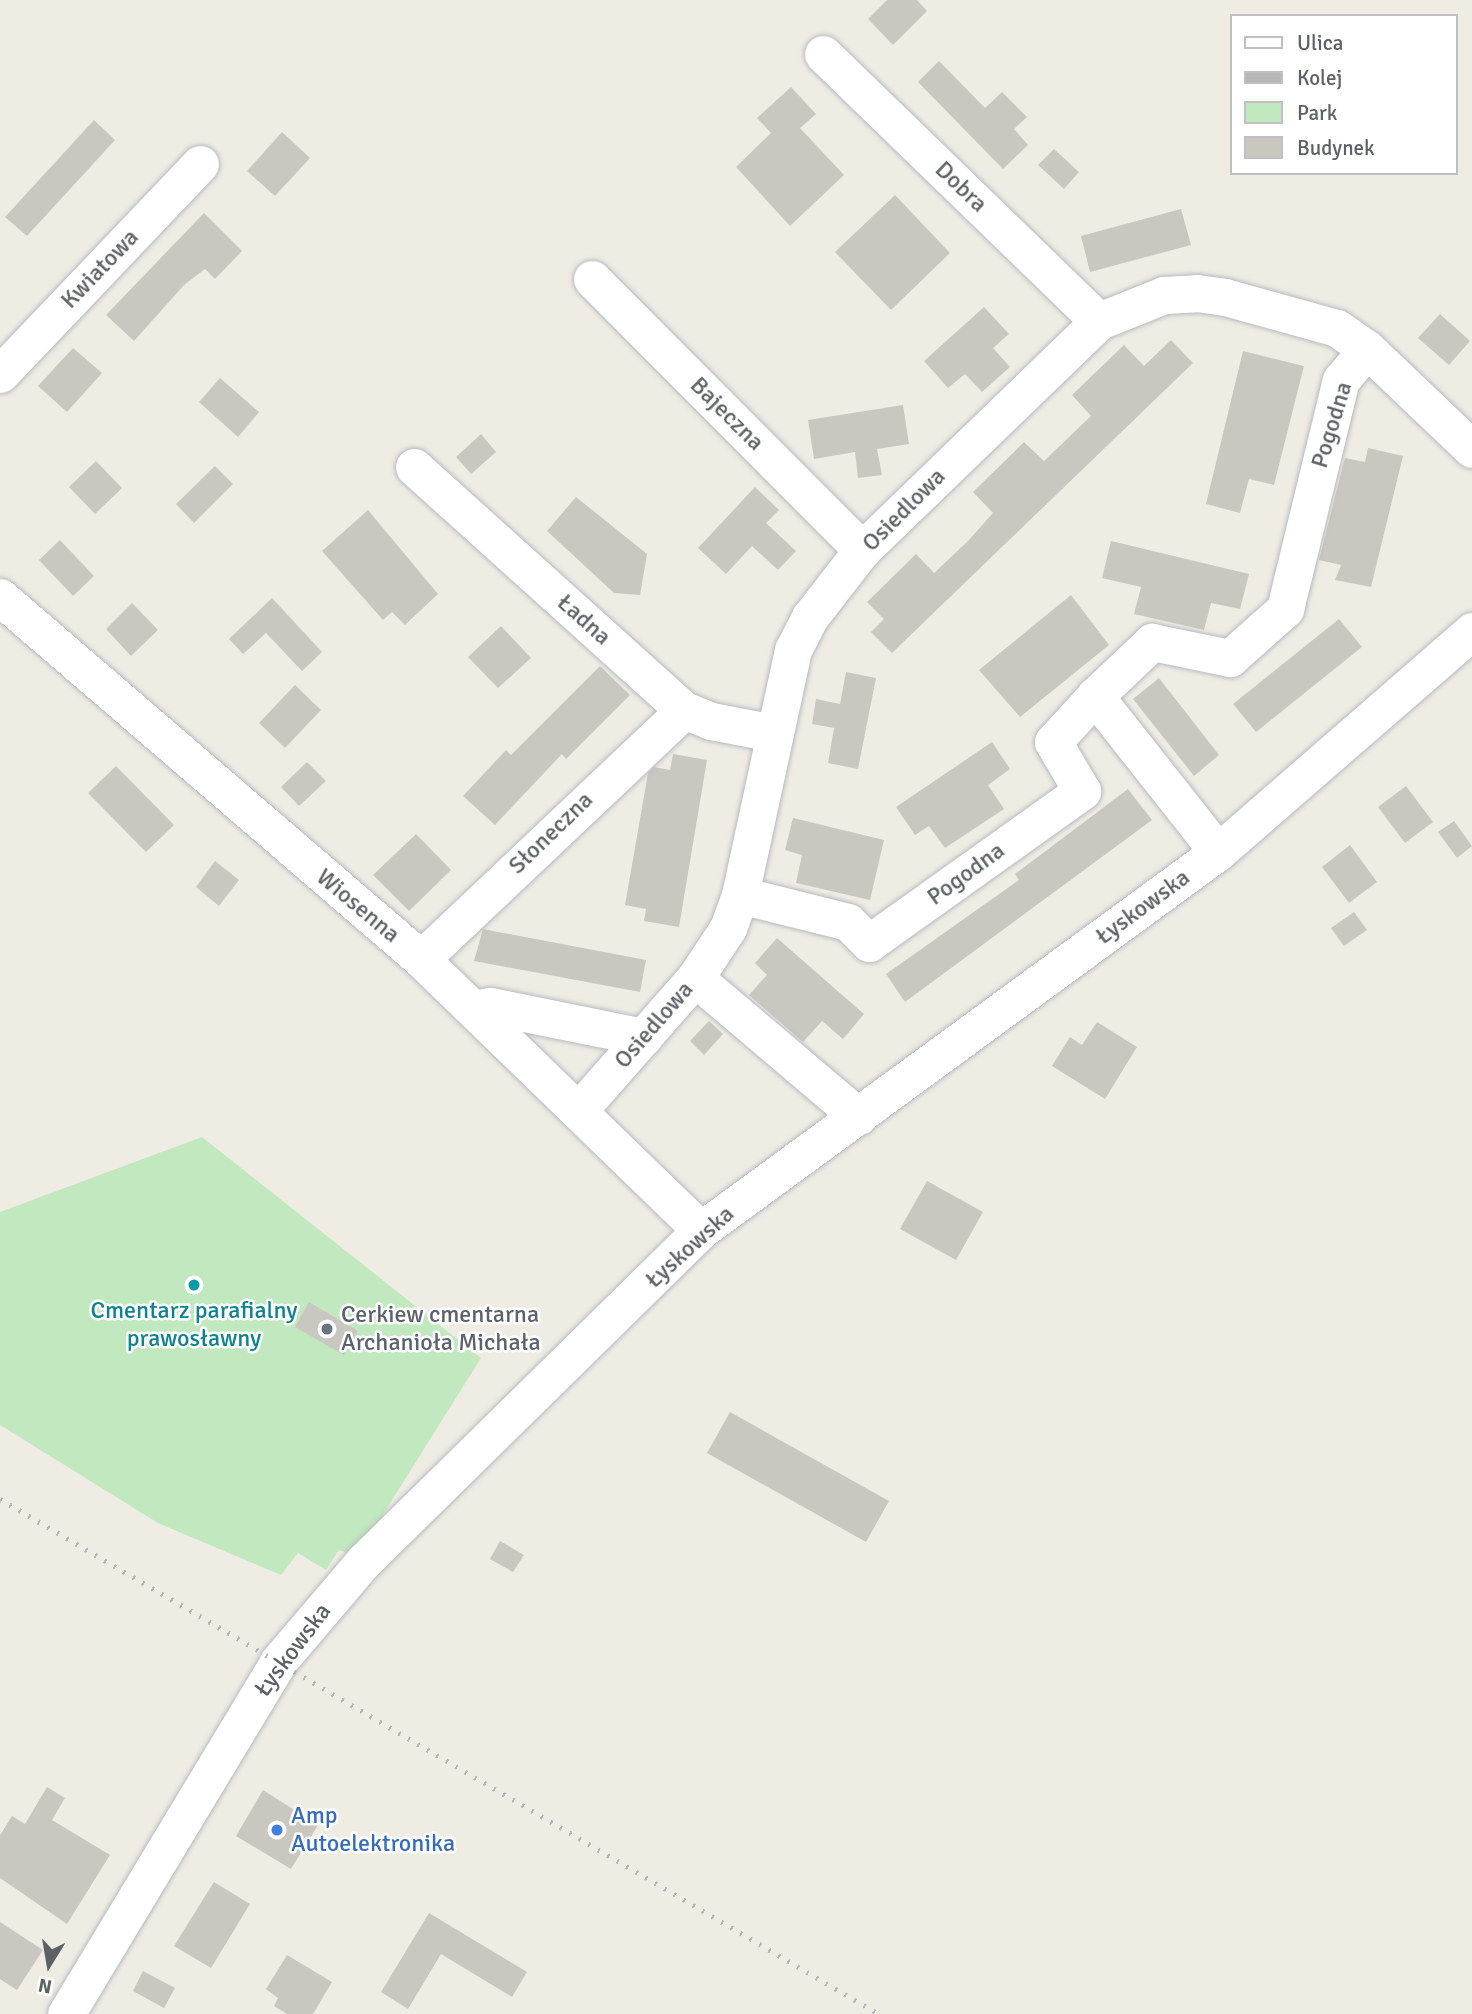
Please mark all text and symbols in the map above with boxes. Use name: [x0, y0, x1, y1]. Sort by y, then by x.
legend: [1230, 14, 1458, 175]
text: Ulica: [1297, 30, 1343, 56]
text: Kolej: [1297, 65, 1342, 91]
text: Park: [1297, 100, 1337, 126]
text: Budynek: [1297, 135, 1375, 161]
street label: Dobra: [929, 155, 993, 219]
street label: Kwiatowa: [55, 223, 145, 315]
street label: Bajeczna: [684, 371, 770, 457]
street label: Pogodna: [1305, 378, 1359, 472]
street label: Osiedlowa: [856, 462, 952, 558]
street label: Ładna: [551, 588, 617, 652]
street label: Słoneczna: [503, 786, 599, 880]
street label: Pogodna: [922, 836, 1010, 912]
street label: Wiosenna: [310, 863, 406, 949]
street label: Łyskowska: [1090, 863, 1196, 951]
street label: Osiedlowa: [608, 976, 700, 1074]
street label: Łyskowska: [640, 1200, 740, 1294]
marker: Cmentarz parafialny prawosławny: [186, 1277, 202, 1293]
place label: Cmentarz parafialny prawosławny: [90, 1297, 298, 1353]
place label: Cerkiew cmentarna Archanioła Michała: [341, 1301, 541, 1357]
marker: Cerkiew cmentarna Archanioła Michała: [319, 1321, 335, 1337]
street label: Łyskowska: [249, 1598, 337, 1702]
place label: Amp Autoelektronika: [291, 1802, 455, 1858]
marker: Amp Autoelektronika: [269, 1822, 285, 1838]
north arrow: [14, 1930, 84, 2000]
text: N: [36, 1973, 54, 1999]

